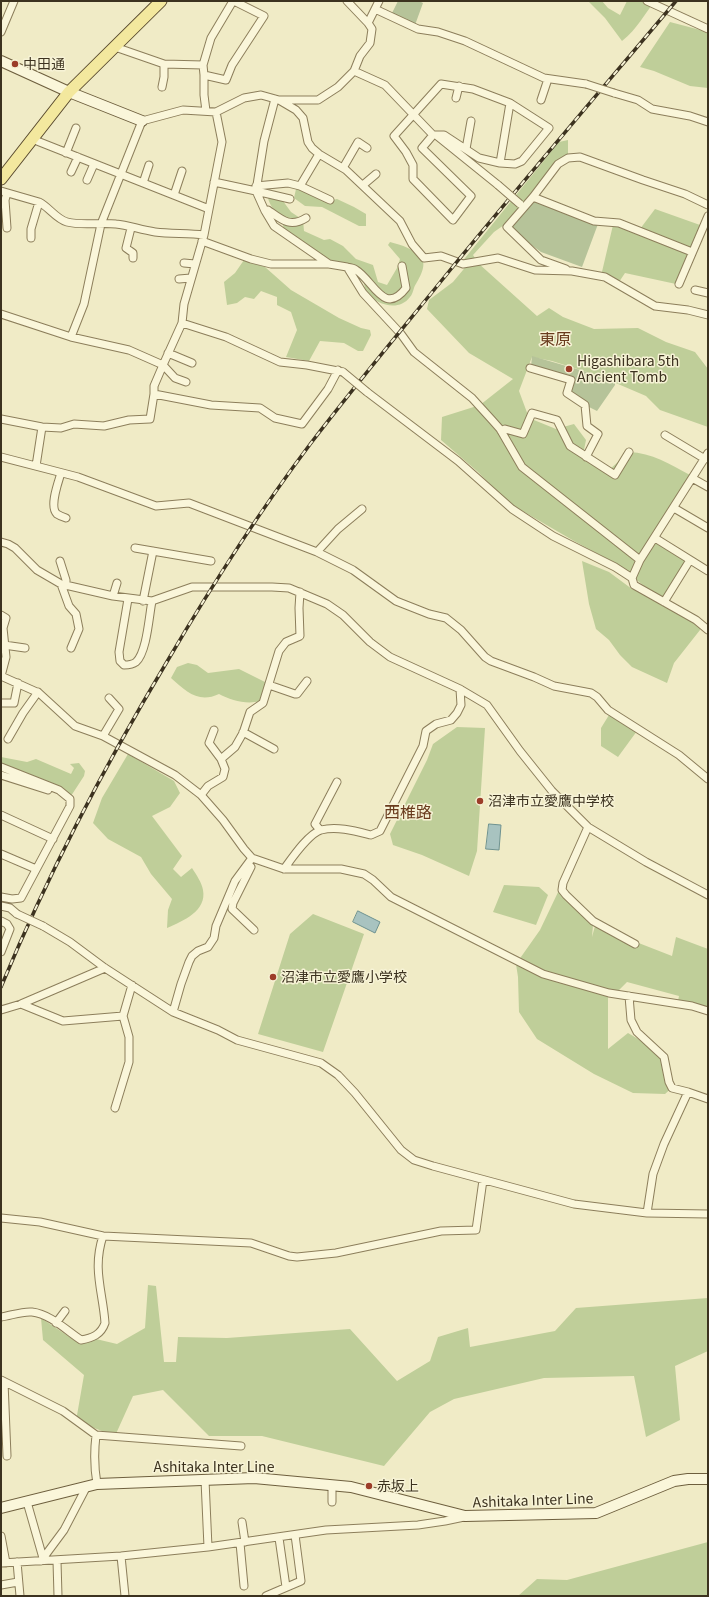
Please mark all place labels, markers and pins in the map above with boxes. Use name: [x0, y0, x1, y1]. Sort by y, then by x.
place label: 中田通: [23, 56, 65, 72]
marker: 中田通: [10, 59, 20, 69]
place label: Higashibara 5th Ancient Tomb: [577, 353, 679, 386]
marker: Higashibara 5th Ancient Tomb: [564, 364, 574, 374]
place label: 沼津市立愛鷹中学校: [488, 793, 614, 809]
marker: 沼津市立愛鷹中学校: [475, 796, 485, 806]
place label: 沼津市立愛鷹小学校: [281, 969, 407, 985]
marker: 沼津市立愛鷹小学校: [268, 972, 278, 982]
place label: 赤坂上: [377, 1478, 419, 1494]
marker: 赤坂上: [364, 1481, 374, 1491]

